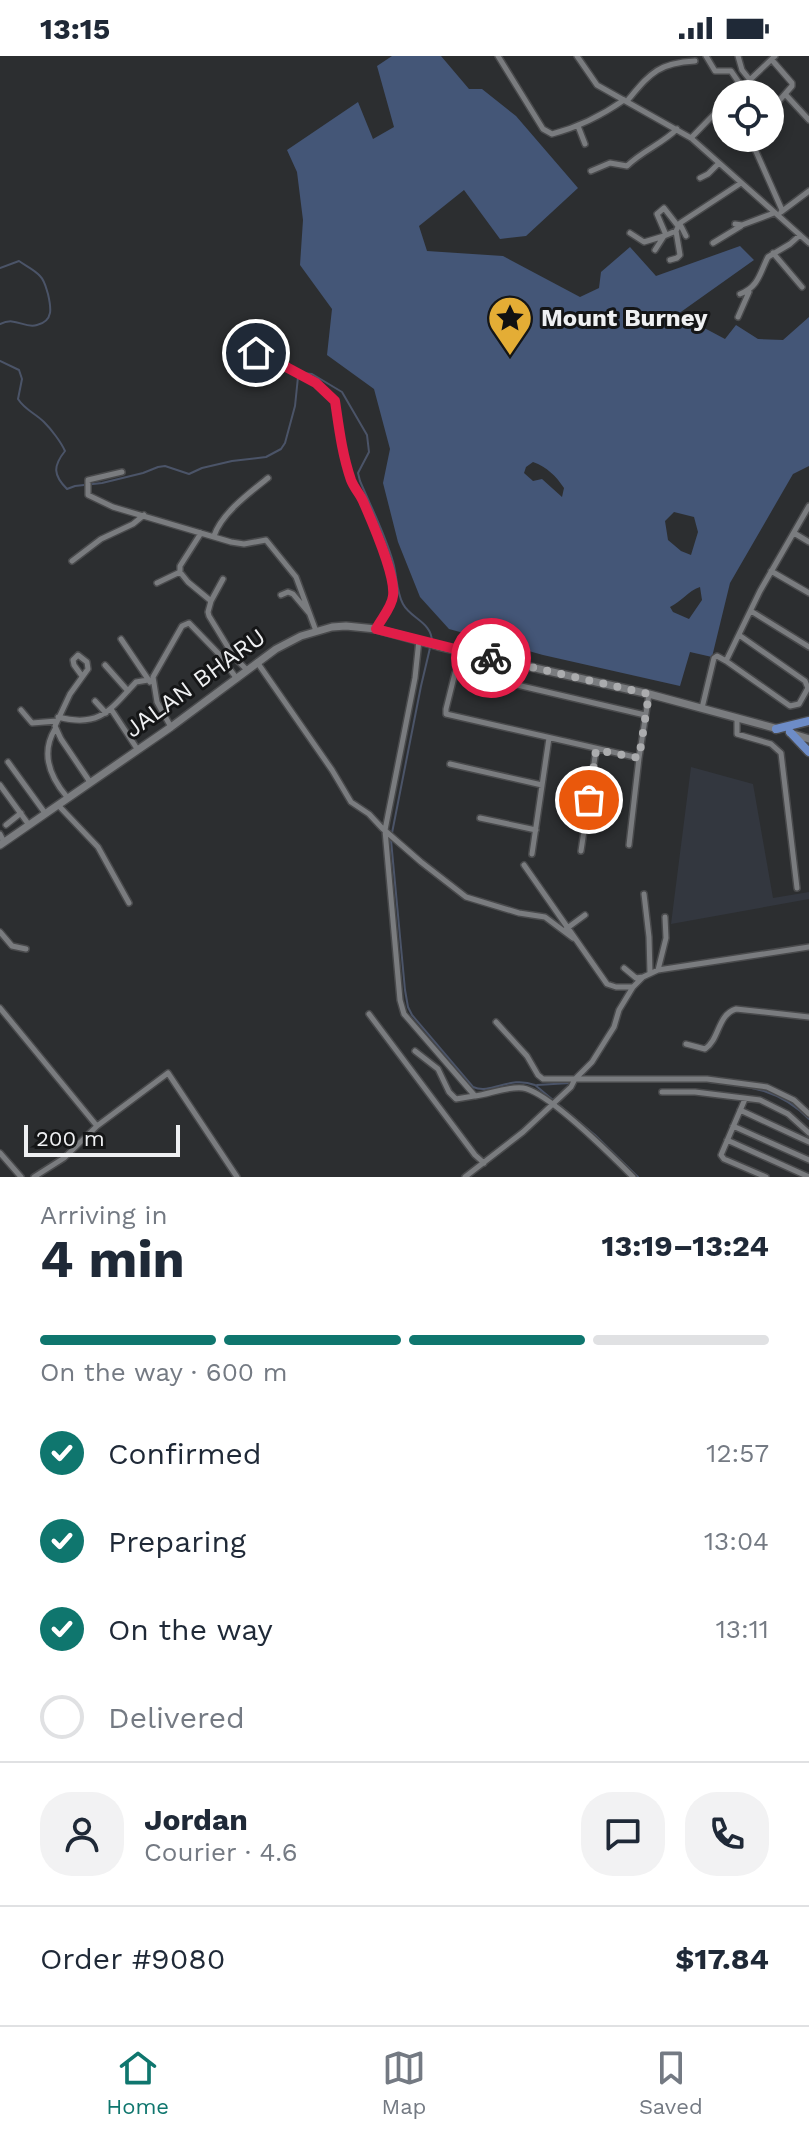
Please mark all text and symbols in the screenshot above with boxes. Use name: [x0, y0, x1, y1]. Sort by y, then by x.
text: 13:15: [40, 11, 110, 46]
map controls: [712, 80, 784, 152]
button: locate: [712, 80, 784, 152]
place icon: Mount Burney: [486, 294, 534, 357]
place label: Mount Burney: [541, 304, 708, 332]
pin: [222, 319, 290, 387]
icon: home: [234, 331, 278, 375]
courier: [451, 618, 531, 698]
street label: JALAN BHARU: [119, 623, 271, 743]
icon: bike: [469, 636, 513, 680]
pin: [555, 766, 623, 834]
icon: bag: [567, 778, 611, 822]
scale bar: [24, 1121, 180, 1157]
text: 200 m: [36, 1126, 105, 1151]
text: Arriving in: [40, 1200, 168, 1230]
text: 13:19–13:24: [602, 1228, 769, 1263]
text: 4 min: [40, 1229, 185, 1290]
text: On the way · 600 m: [40, 1357, 288, 1387]
icon: check: [40, 1431, 84, 1475]
text: Confirmed: [108, 1436, 262, 1471]
text: 12:57: [706, 1438, 769, 1468]
icon: check: [40, 1519, 84, 1563]
text: Preparing: [108, 1524, 246, 1559]
text: 13:04: [704, 1526, 769, 1556]
icon: check: [40, 1607, 84, 1651]
text: On the way: [108, 1612, 273, 1647]
text: 13:11: [716, 1614, 769, 1644]
text: Delivered: [108, 1700, 245, 1735]
button: person: [40, 1792, 124, 1876]
button: chat: [581, 1792, 665, 1876]
button: phone: [685, 1792, 769, 1876]
text: Jordan: [144, 1802, 248, 1837]
text: Courier · 4.6: [144, 1837, 298, 1867]
text: Order #9080: [40, 1941, 225, 1976]
text: $17.84: [675, 1941, 769, 1976]
tab: Home: [106, 2046, 169, 2119]
tab: Map: [382, 2046, 426, 2119]
tab: Saved: [639, 2046, 703, 2119]

